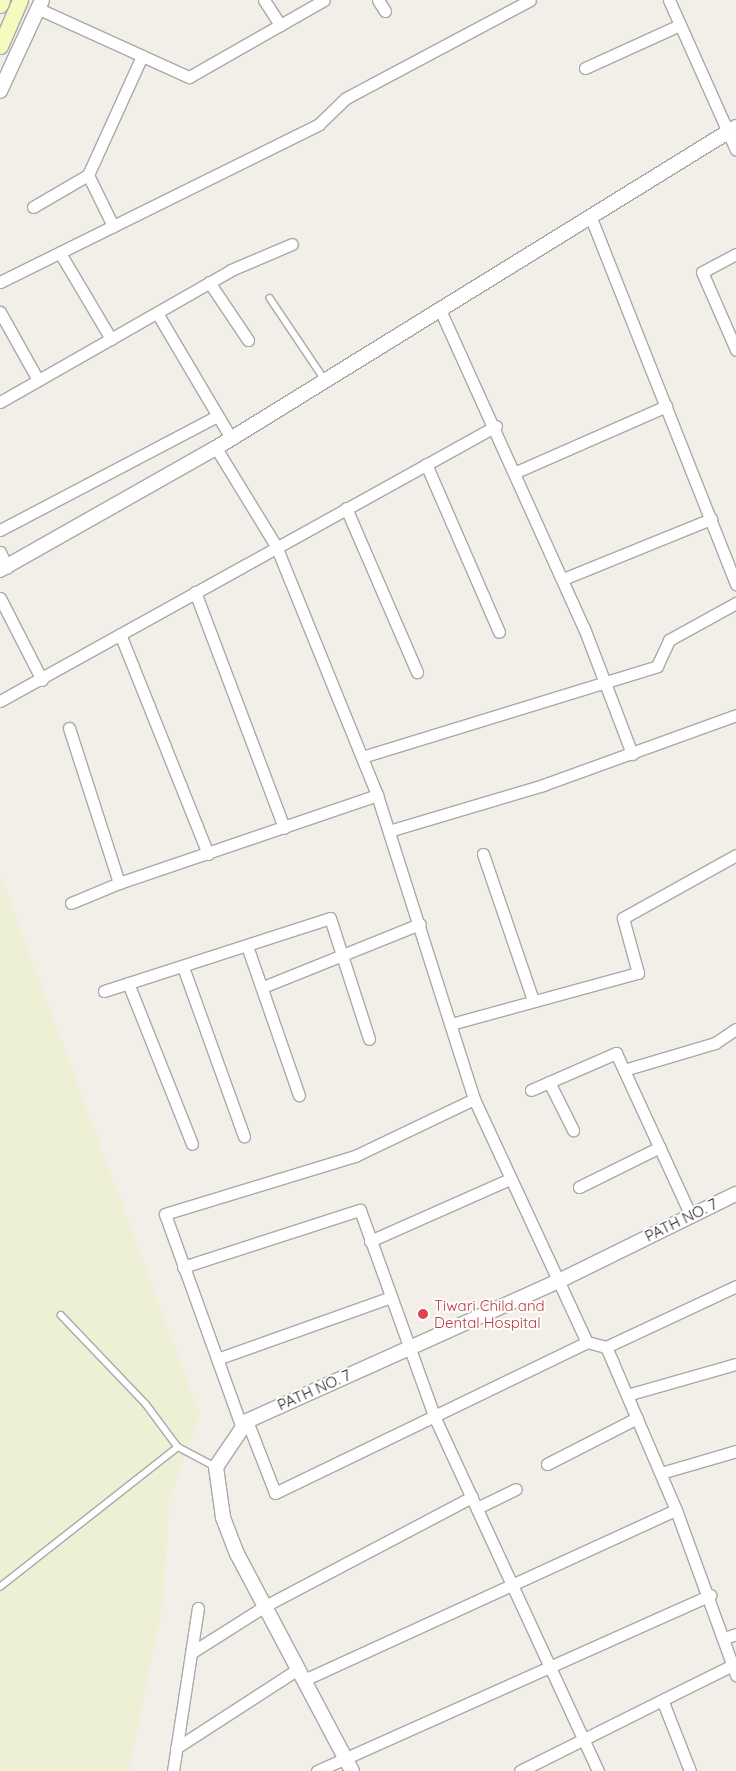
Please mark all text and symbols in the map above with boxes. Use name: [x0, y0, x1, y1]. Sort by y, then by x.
street label: PATH NO. 7: [642, 1195, 720, 1245]
place label: Tiwari Child and Dental Hospital: [434, 1296, 545, 1331]
marker: Tiwari Child and Dental Hospital: [416, 1307, 430, 1321]
street label: PATH NO. 7: [275, 1366, 353, 1414]

